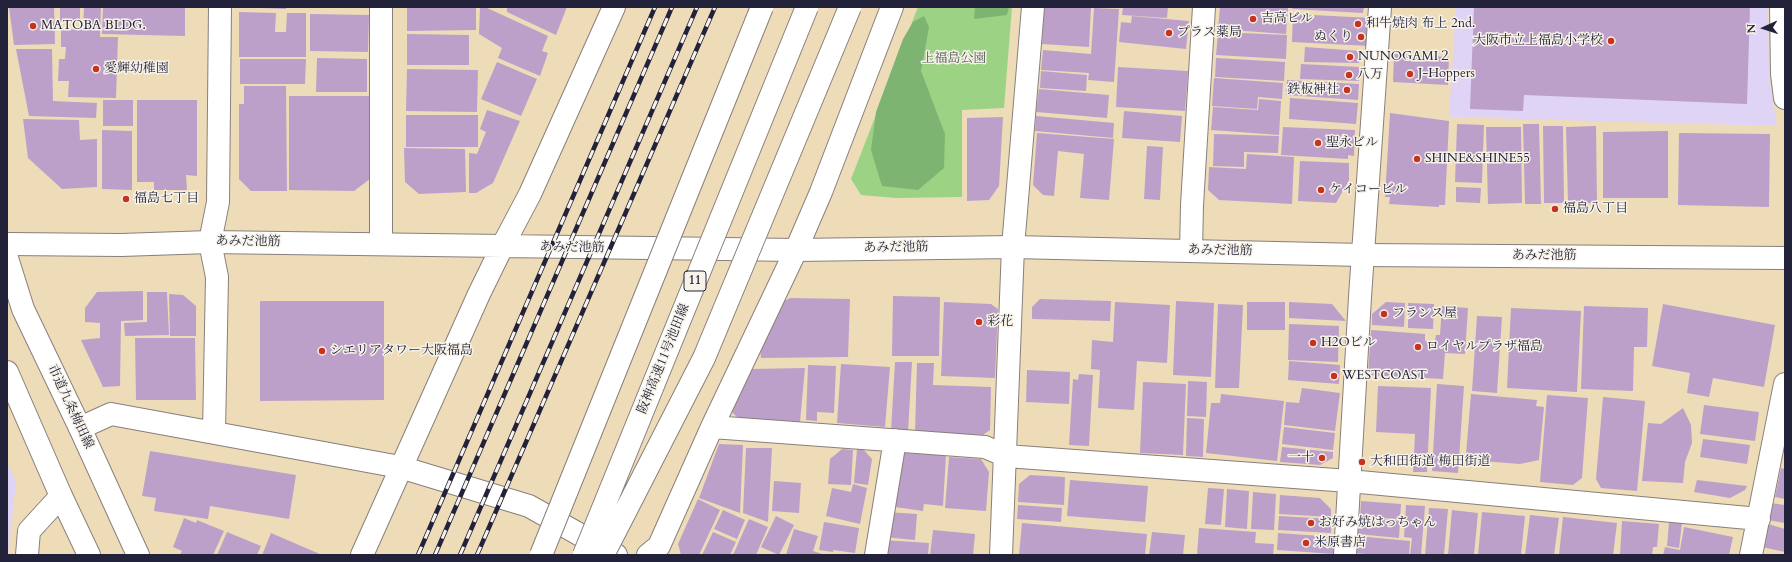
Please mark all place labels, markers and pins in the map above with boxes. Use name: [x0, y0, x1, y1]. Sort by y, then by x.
place label: 吉高ビル: [1261, 11, 1313, 27]
marker: 吉高ビル: [1248, 14, 1258, 24]
place label: 和牛焼肉 布上 2nd.: [1366, 16, 1475, 32]
place label: MATOBA BLDG.: [41, 18, 146, 34]
marker: 和牛焼肉 布上 2nd.: [1353, 19, 1363, 29]
marker: MATOBA BLDG.: [28, 21, 38, 31]
place label: プラス薬局: [1177, 25, 1242, 41]
marker: プラス薬局: [1164, 28, 1174, 38]
place label: ぬくり: [1314, 29, 1353, 45]
marker: ぬくり: [1356, 32, 1366, 42]
place label: 大阪市立上福島小学校: [1473, 33, 1603, 49]
marker: 大阪市立上福島小学校: [1606, 36, 1616, 46]
place label: NUNOGAMI２: [1358, 49, 1451, 65]
marker: NUNOGAMI２: [1345, 52, 1355, 62]
place label: 愛輝幼稚園: [104, 61, 169, 77]
marker: 愛輝幼稚園: [91, 64, 101, 74]
place label: J-Hoppers: [1418, 66, 1475, 82]
place label: 八万: [1357, 67, 1383, 83]
marker: J-Hoppers: [1405, 69, 1415, 79]
marker: 八万: [1344, 70, 1354, 80]
place label: 鉄板神社: [1287, 82, 1339, 98]
marker: 鉄板神社: [1342, 85, 1352, 95]
place label: 聖永ビル: [1326, 135, 1378, 151]
marker: 聖永ビル: [1313, 138, 1323, 148]
place label: SHINE&SHINE55: [1425, 151, 1530, 167]
marker: SHINE&SHINE55: [1412, 154, 1422, 164]
place label: ケイコービル: [1329, 182, 1407, 198]
marker: ケイコービル: [1316, 185, 1326, 195]
place label: 福島七丁目: [134, 191, 199, 207]
marker: 福島七丁目: [121, 194, 131, 204]
place label: 福島八丁目: [1563, 201, 1628, 217]
marker: 福島八丁目: [1550, 204, 1560, 214]
place label: フランス屋: [1392, 306, 1457, 322]
marker: フランス屋: [1379, 309, 1389, 319]
place label: 彩花: [987, 314, 1013, 330]
marker: 彩花: [974, 317, 984, 327]
place label: H2Oビル: [1321, 335, 1376, 351]
marker: H2Oビル: [1308, 338, 1318, 348]
place label: ロイヤルプラザ福島: [1426, 339, 1543, 355]
marker: ロイヤルプラザ福島: [1413, 342, 1423, 352]
place label: シエリアタワー大阪福島: [330, 343, 473, 359]
marker: シエリアタワー大阪福島: [317, 346, 327, 356]
place label: WESTCOAST: [1342, 368, 1427, 384]
marker: WESTCOAST: [1329, 371, 1339, 381]
place label: 一十: [1288, 450, 1314, 466]
marker: 一十: [1317, 453, 1327, 463]
place label: 大和田街道 梅田街道: [1370, 454, 1490, 470]
marker: 大和田街道 梅田街道: [1357, 457, 1367, 467]
place label: お好み焼はっちゃん: [1319, 515, 1436, 531]
marker: お好み焼はっちゃん: [1306, 518, 1316, 528]
place label: 米原書店: [1314, 535, 1366, 551]
marker: 米原書店: [1301, 538, 1311, 548]

